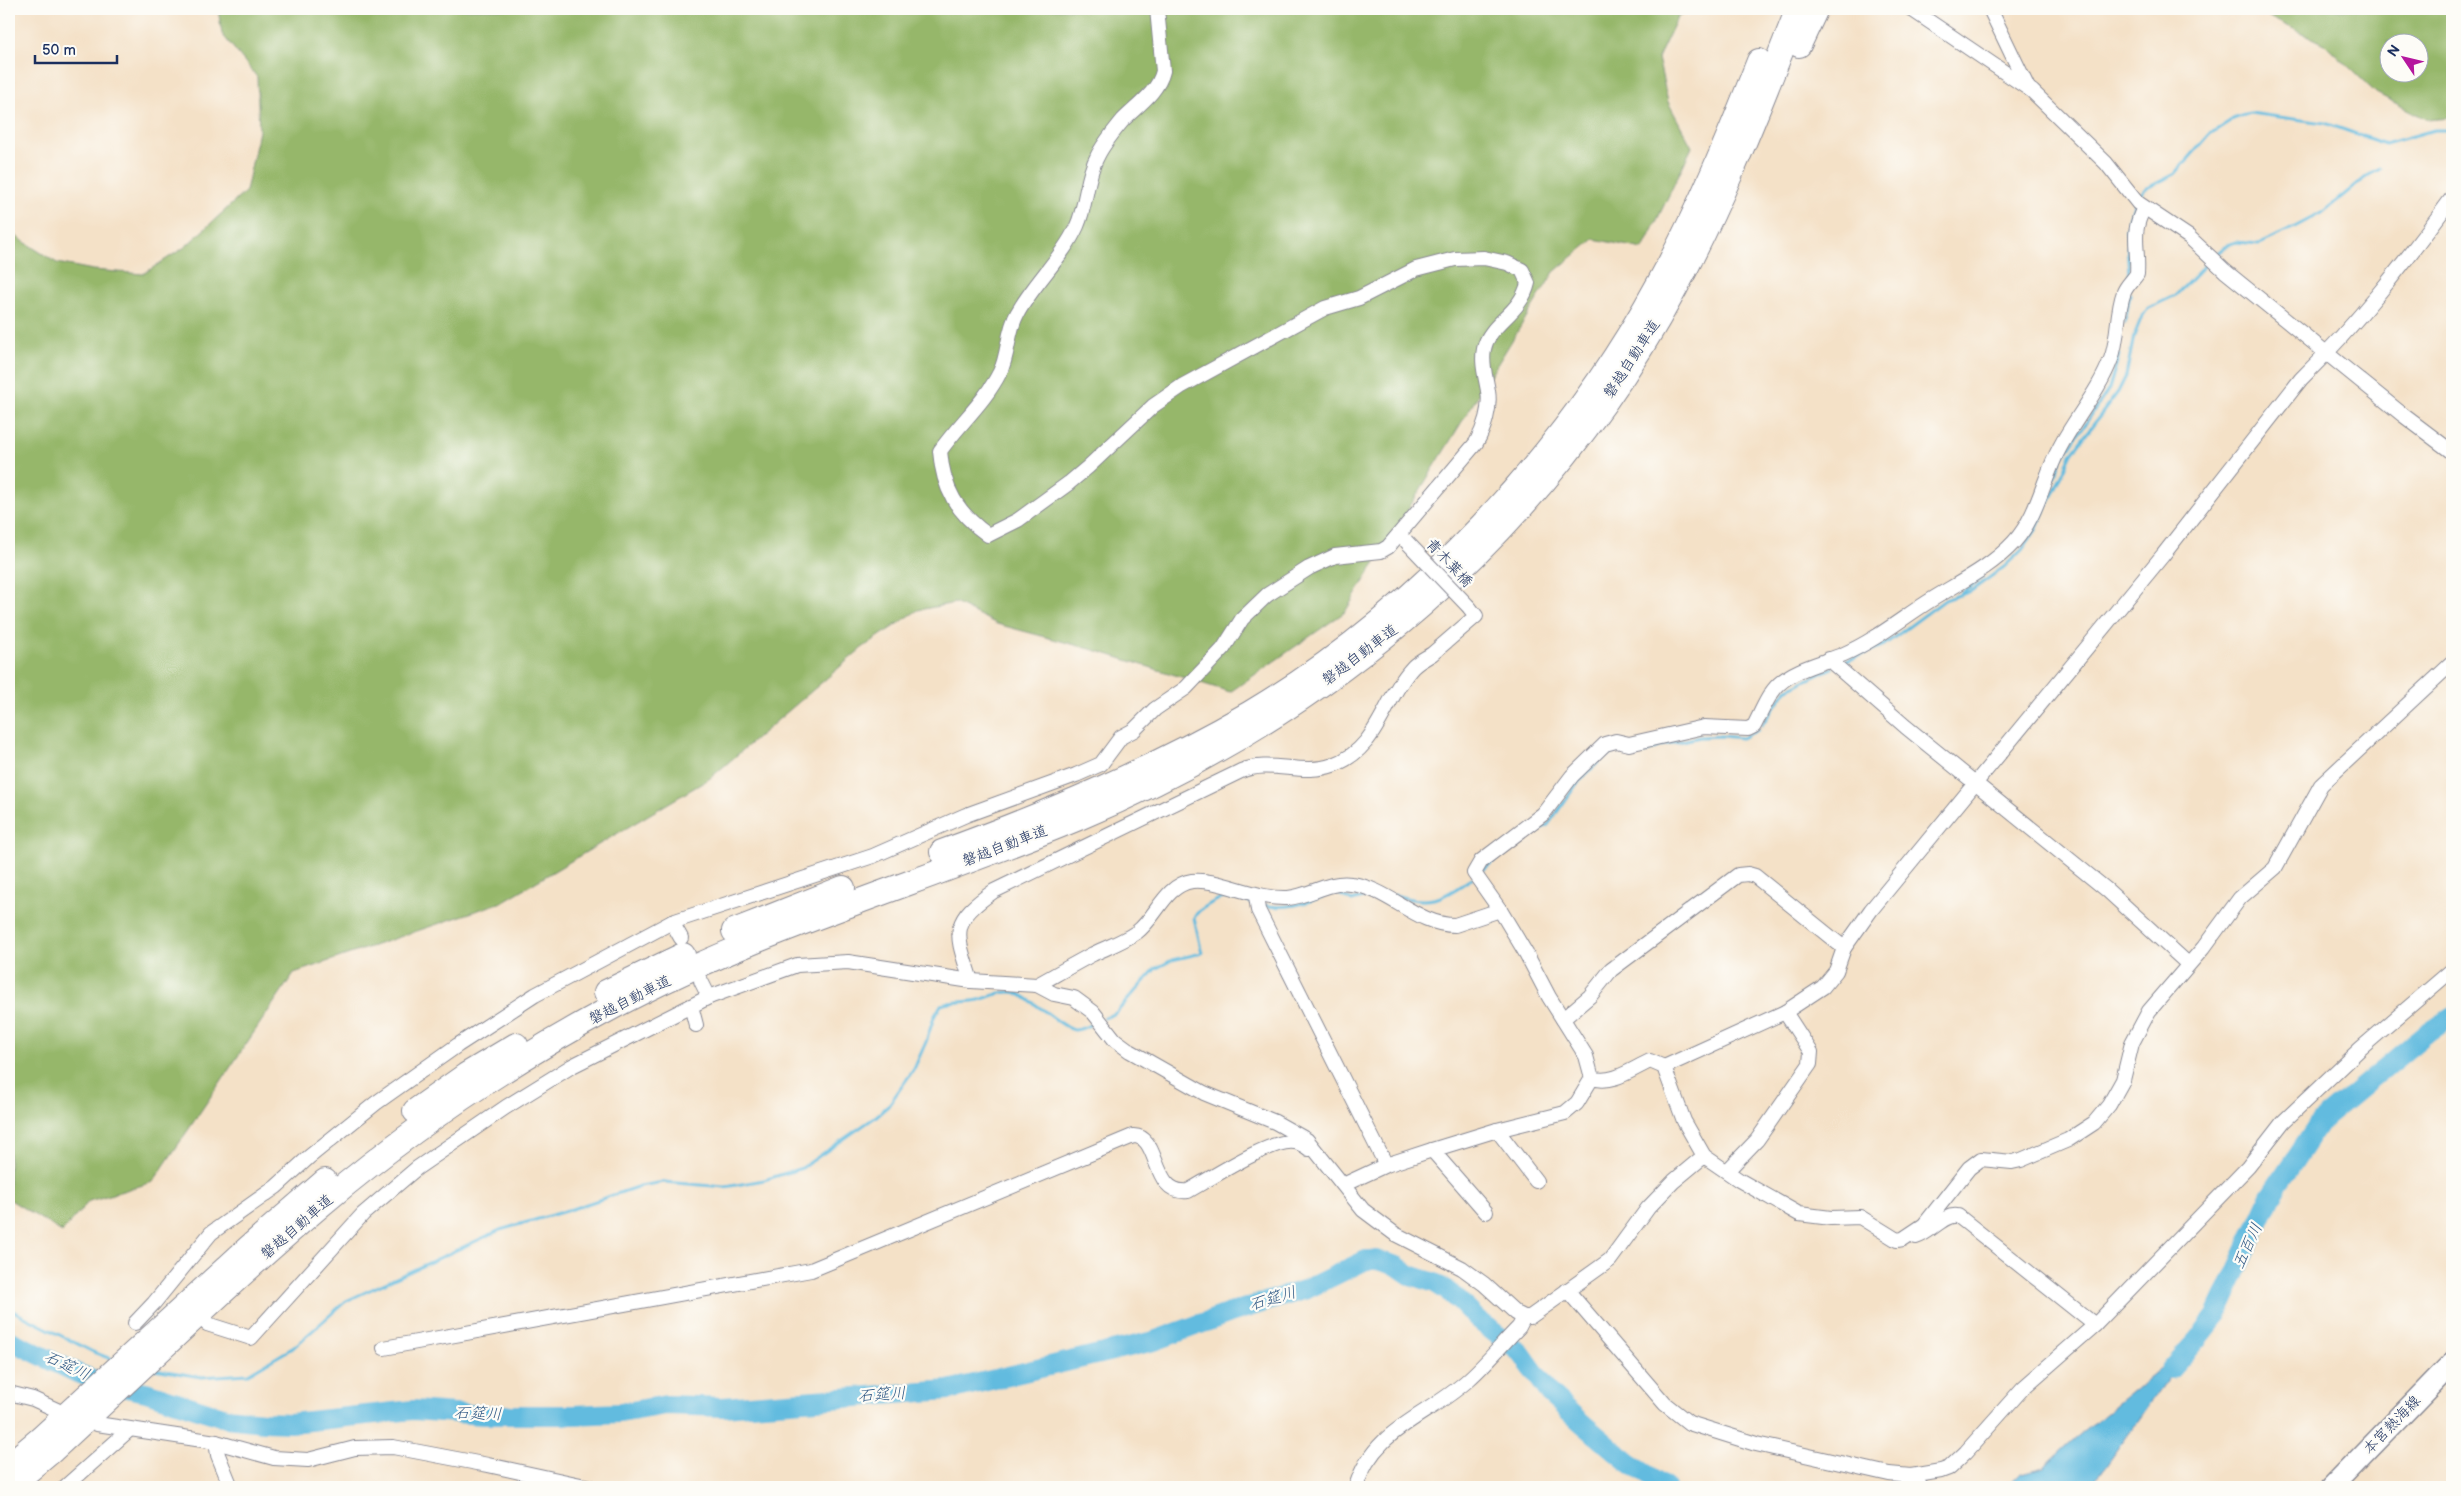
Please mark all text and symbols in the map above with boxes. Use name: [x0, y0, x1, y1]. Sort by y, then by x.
scale bar: [35, 32, 118, 64]
north arrow: [2378, 32, 2428, 82]
text: 50 m: [42, 41, 76, 60]
text: N: [2384, 42, 2404, 60]
street label: 磐越自動車道: [1600, 316, 1664, 402]
street label: 青木葉橋: [1422, 535, 1476, 591]
street label: 磐越自動車道: [1318, 620, 1402, 690]
street label: 磐越自動車道: [960, 821, 1050, 871]
street label: 磐越自動車道: [586, 971, 674, 1029]
street label: 磐越自動車道: [257, 1190, 337, 1264]
water label: 五百川: [2229, 1220, 2267, 1272]
water label: 石筵川: [1247, 1283, 1299, 1315]
water label: 石筵川: [41, 1347, 93, 1385]
water label: 石筵川: [857, 1384, 907, 1406]
street label: 本宮熱海線: [2359, 1391, 2425, 1459]
water label: 石筵川: [454, 1404, 502, 1424]

